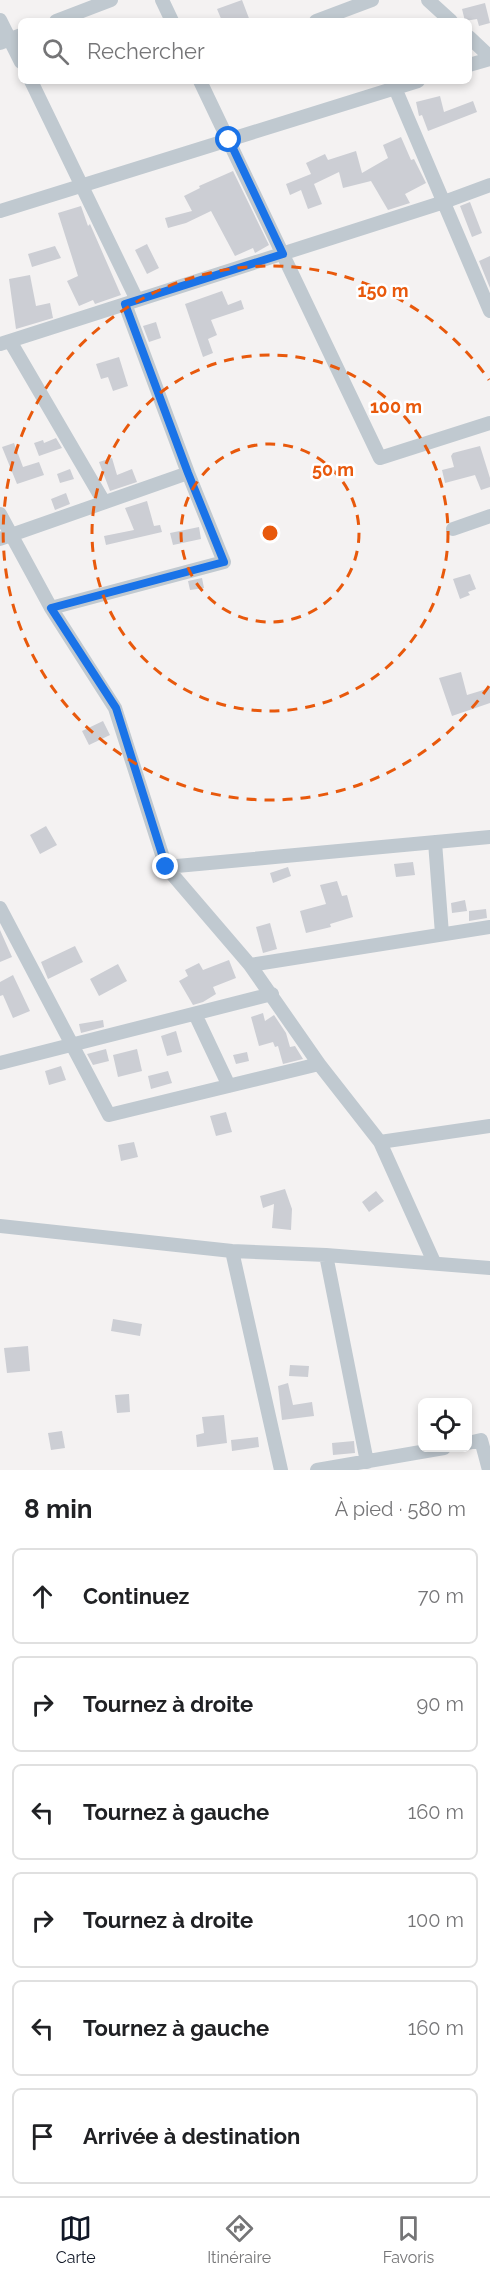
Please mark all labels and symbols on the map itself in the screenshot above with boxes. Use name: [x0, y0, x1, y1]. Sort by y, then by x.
route start: [215, 126, 241, 152]
text: 150 m: [358, 280, 409, 301]
text: 100 m: [370, 396, 422, 417]
text: 50 m: [312, 459, 354, 480]
centre of rings: [260, 523, 280, 543]
route end: [152, 853, 178, 879]

